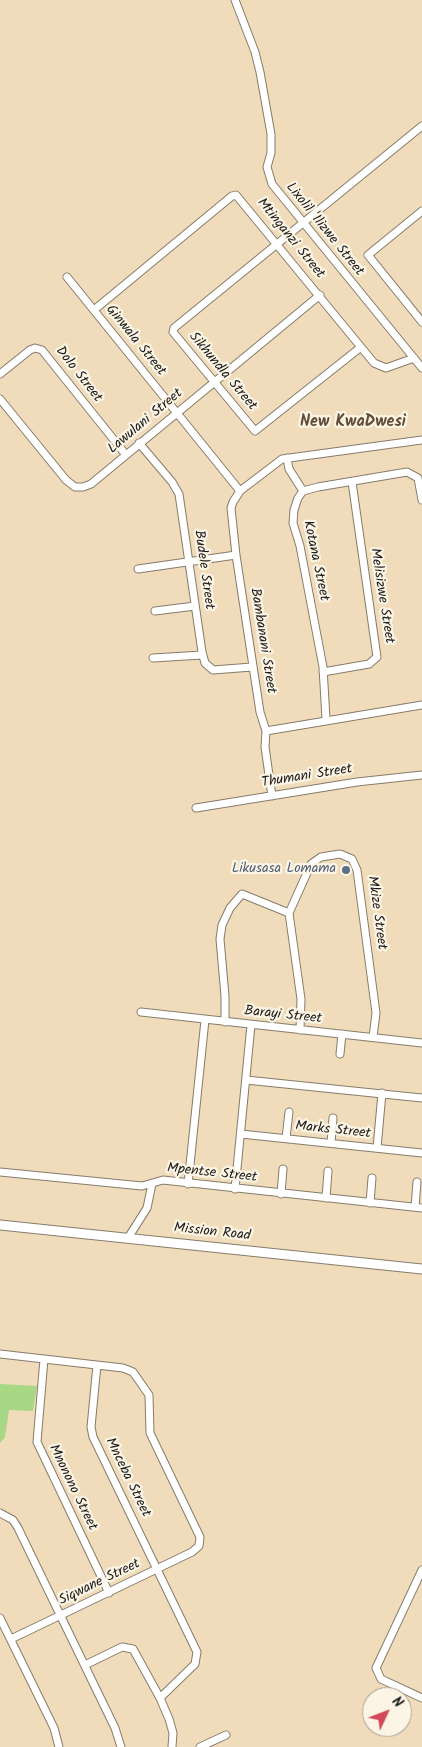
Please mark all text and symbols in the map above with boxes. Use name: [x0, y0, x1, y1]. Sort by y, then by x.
street label: Lixolil 'Ilizwe Street: [281, 180, 367, 280]
street label: Mtinganzi Street: [252, 195, 328, 283]
street label: Ginwala Street: [101, 302, 169, 380]
street label: Sikhundla Street: [184, 329, 260, 415]
street label: Dolo Street: [51, 344, 105, 406]
street label: Lawulani Street: [105, 386, 187, 458]
district label: New KwaDwesi: [300, 413, 406, 433]
street label: Kotana Street: [298, 519, 332, 603]
street label: Budele Street: [189, 529, 217, 611]
street label: Melisizwe Street: [365, 547, 397, 645]
street label: Bambanani Street: [245, 587, 279, 695]
street label: Thumani Street: [261, 762, 353, 792]
place label: Likusasa Lomama: [232, 862, 336, 878]
marker: Likusasa Lomama: [340, 864, 352, 876]
street label: Mkize Street: [362, 875, 390, 951]
street label: Barayi Street: [243, 1004, 323, 1028]
street label: Marks Street: [294, 1119, 372, 1143]
street label: Mpentse Street: [166, 1161, 258, 1187]
street label: Mission Road: [173, 1221, 251, 1245]
street label: Mnceba Street: [101, 1436, 153, 1520]
street label: Mnonono Street: [44, 1442, 100, 1534]
street label: Siqwane Street: [57, 1556, 143, 1610]
north arrow: [362, 1687, 412, 1737]
text: N: [386, 1692, 408, 1713]

